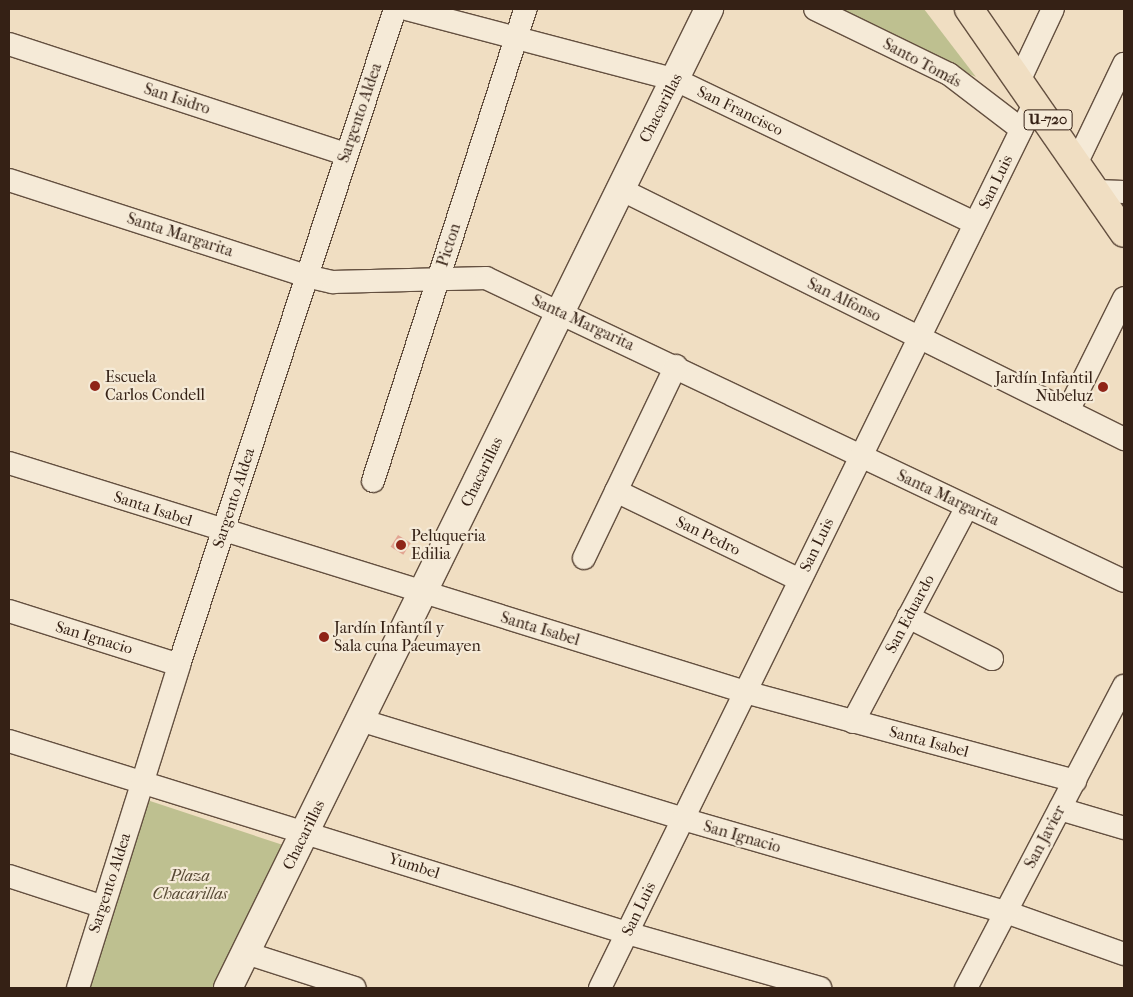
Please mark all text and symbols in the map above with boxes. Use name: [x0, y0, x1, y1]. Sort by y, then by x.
street label: Santo Tomás: [880, 34, 964, 92]
street label: Sargento Aldea: [334, 61, 386, 165]
street label: Chacarillas: [635, 70, 687, 146]
street label: San Isidro: [141, 79, 213, 119]
street label: San Francisco: [694, 82, 786, 140]
road number: U-720: [1023, 108, 1073, 132]
street label: San Luis: [975, 152, 1017, 212]
street label: Santa Margarita: [124, 209, 236, 261]
street label: Picton: [433, 221, 465, 269]
street label: San Alfonso: [804, 274, 884, 326]
street label: Santa Margarita: [529, 291, 637, 355]
place label: Escuela Carlos Condell: [105, 367, 205, 405]
place label: Jardín Infantil Nubeluz: [995, 368, 1093, 406]
marker: Escuela Carlos Condell: [89, 380, 101, 392]
marker: Jardín Infantil Nubeluz: [1097, 381, 1109, 393]
street label: Chacarillas: [457, 434, 507, 510]
street label: Sargento Aldea: [209, 446, 259, 550]
street label: Santa Margarita: [894, 466, 1002, 530]
street label: Santa Isabel: [111, 487, 195, 531]
street label: San Pedro: [673, 512, 743, 560]
street label: San Luis: [796, 515, 838, 575]
place label: Peluqueria Edilia: [411, 526, 486, 564]
marker: Peluqueria Edilia: [395, 539, 407, 551]
street label: San Eduardo: [881, 571, 939, 657]
street label: Santa Isabel: [498, 608, 582, 650]
street label: San Ignacio: [53, 617, 135, 659]
place label: Jardín Infantíl y Sala cuna Paeumayen: [334, 618, 481, 656]
marker: Jardín Infantíl y Sala cuna Paeumayen: [318, 631, 330, 643]
street label: Santa Isabel: [887, 722, 971, 762]
street label: Chacarillas: [279, 797, 329, 873]
street label: San Javier: [1020, 802, 1070, 872]
street label: San Ignacio: [701, 817, 783, 857]
street label: Sargento Aldea: [85, 831, 135, 935]
street label: Yumbel: [386, 849, 442, 883]
park label: Plaza Chacarillas: [153, 866, 227, 904]
street label: San Luis: [618, 879, 660, 939]

